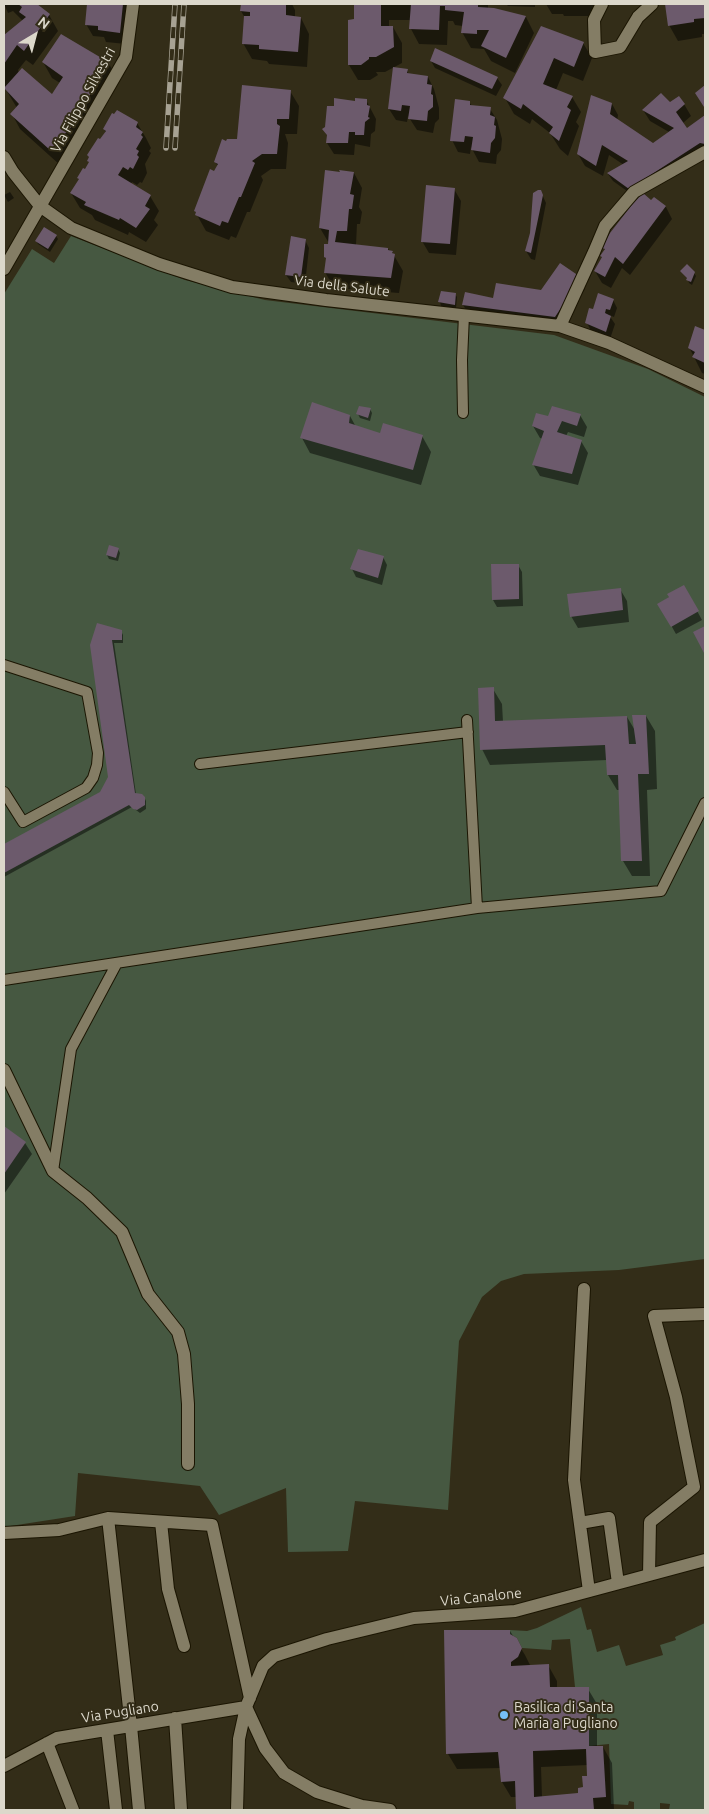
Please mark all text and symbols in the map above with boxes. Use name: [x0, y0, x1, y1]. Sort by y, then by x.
north arrow: [10, 10, 60, 60]
text: N: [35, 13, 53, 33]
street label: Via Filippo Silvestri: [47, 44, 119, 156]
street label: Via della Salute: [293, 272, 391, 300]
street label: Via Canalone: [439, 1584, 523, 1610]
street label: Via Pugliano: [80, 1698, 160, 1726]
place label: Basilica di Santa Maria a Pugliano: [514, 1699, 618, 1731]
marker: Basilica di Santa Maria a Pugliano: [498, 1709, 510, 1721]

